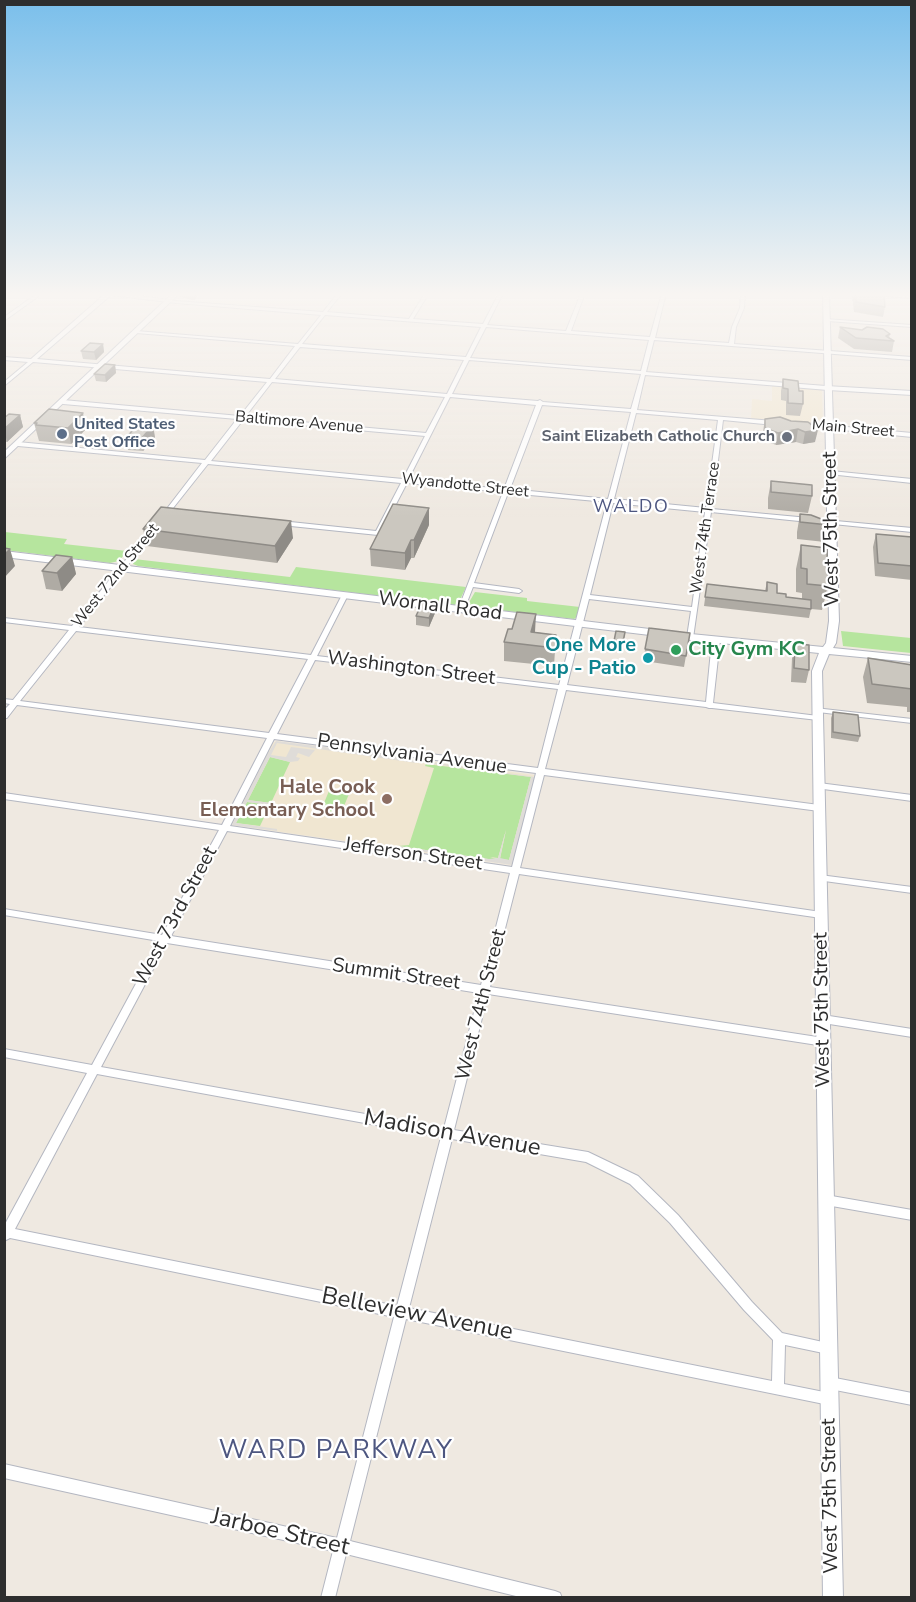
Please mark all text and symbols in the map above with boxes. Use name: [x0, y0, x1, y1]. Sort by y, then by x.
street label: Baltimore Avenue: [234, 408, 364, 438]
place label: United States Post Office: [74, 415, 175, 453]
street label: Main Street: [811, 416, 895, 442]
marker: United States Post Office: [55, 427, 69, 441]
place label: Saint Elizabeth Catholic Church: [542, 427, 775, 447]
marker: Saint Elizabeth Catholic Church: [780, 430, 794, 444]
street label: West 75th Street: [819, 451, 845, 607]
street label: West 74th Terrace: [687, 461, 725, 595]
street label: Wyandotte Street: [400, 470, 530, 502]
district label: WALDO: [593, 497, 669, 519]
street label: West 72nd Street: [68, 520, 164, 632]
street label: Wornall Road: [377, 587, 503, 627]
place label: One More Cup - Patio: [532, 634, 636, 681]
place label: City Gym KC: [688, 638, 805, 662]
marker: City Gym KC: [669, 643, 683, 657]
street label: Washington Street: [326, 647, 496, 691]
marker: One More Cup - Patio: [641, 651, 655, 665]
street label: Pennsylvania Avenue: [316, 730, 508, 780]
place label: Hale Cook Elementary School: [200, 776, 375, 823]
marker: Hale Cook Elementary School: [380, 792, 394, 806]
street label: Jefferson Street: [342, 833, 484, 877]
street label: West 73rd Street: [129, 843, 223, 991]
street label: West 74th Street: [452, 927, 512, 1083]
street label: West 75th Street: [810, 932, 836, 1088]
street label: Summit Street: [330, 954, 462, 996]
street label: Madison Avenue: [361, 1104, 543, 1164]
street label: Belleview Avenue: [319, 1282, 515, 1348]
street label: West 75th Street: [818, 1418, 844, 1574]
district label: WARD PARKWAY: [219, 1436, 453, 1468]
street label: Jarboe Street: [208, 1503, 352, 1563]

